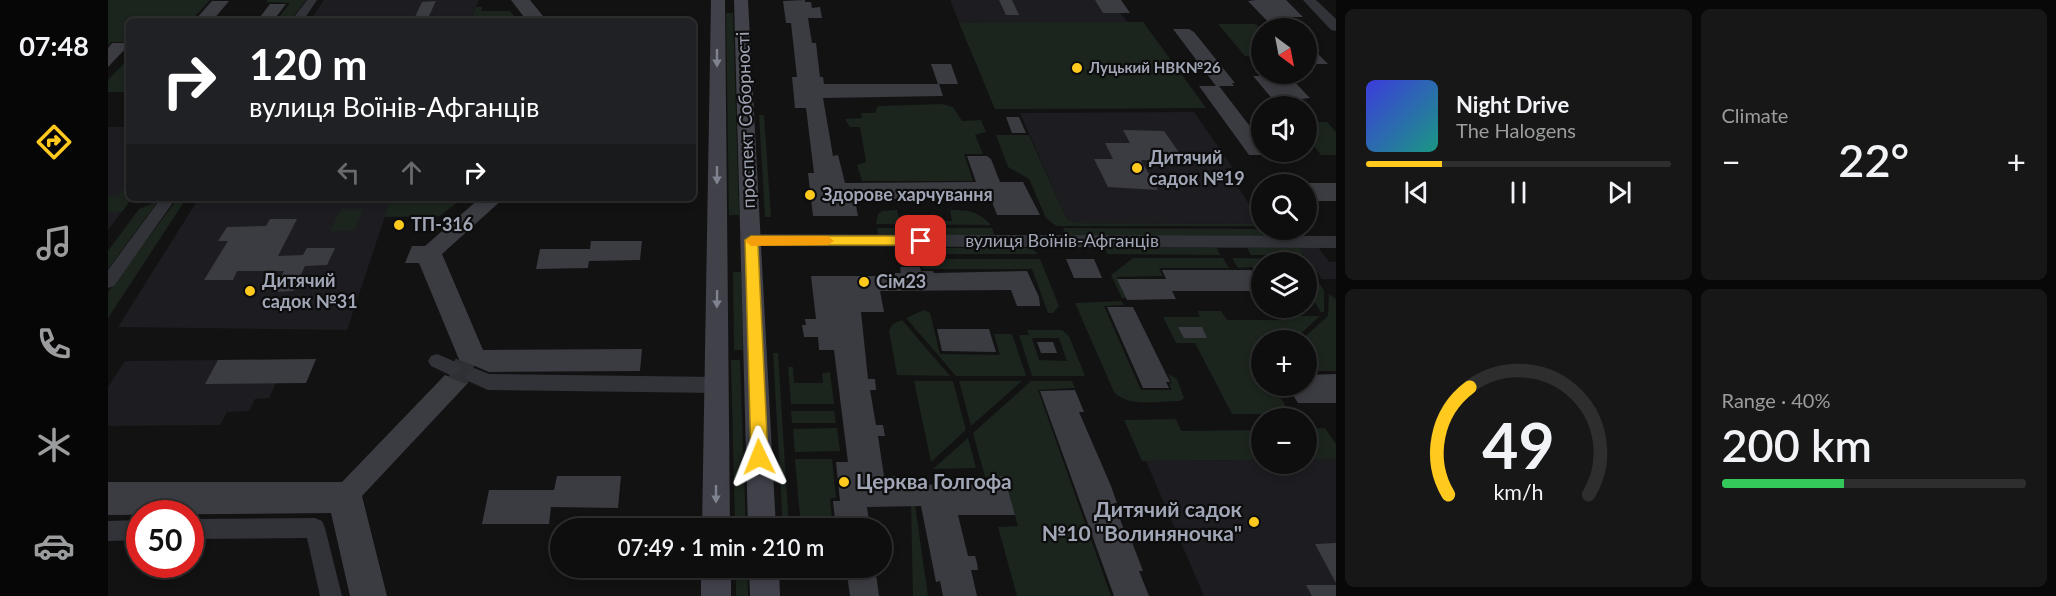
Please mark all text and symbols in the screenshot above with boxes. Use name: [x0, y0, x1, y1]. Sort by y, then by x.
north arrow: [1251, 18, 1317, 84]
map controls: [1251, 18, 1317, 474]
text: 07:48: [19, 29, 89, 62]
street label: проспект Соборності: [731, 31, 759, 209]
text: 120 m: [249, 39, 367, 89]
icon: right: [150, 42, 228, 120]
one-way arrow: [712, 49, 722, 68]
place label: Луцький НВК№26: [1088, 58, 1221, 76]
marker: Луцький НВК№26: [1070, 61, 1084, 75]
text: вулиця Воїнів-Афганців: [249, 90, 539, 123]
text: Night Drive: [1456, 91, 1569, 118]
button: sound: [1251, 96, 1317, 162]
text: Climate: [1722, 103, 1788, 127]
text: The Halogens: [1456, 118, 1576, 142]
icon: directions: [33, 121, 75, 163]
text: 22°: [1838, 133, 1909, 187]
text: −: [1722, 141, 1741, 181]
text: +: [2007, 141, 2026, 181]
place label: Дитячий садок №19: [1149, 146, 1245, 189]
icon: left: [332, 156, 365, 189]
icon: ahead: [395, 156, 428, 189]
icon: right: [458, 156, 491, 189]
marker: Дитячий садок №19: [1130, 161, 1144, 175]
one-way arrow: [712, 166, 722, 185]
button: search: [1251, 174, 1317, 240]
icon: previous: [1400, 176, 1433, 209]
icon: pause: [1502, 176, 1535, 209]
icon: next: [1603, 176, 1636, 209]
place label: Здорове харчування: [822, 183, 993, 205]
marker: Здорове харчування: [803, 188, 817, 202]
place label: ТП-316: [411, 213, 473, 235]
pin: [895, 215, 946, 266]
marker: ТП-316: [392, 218, 406, 232]
icon: music: [33, 222, 75, 264]
icon: arrive: [904, 224, 937, 257]
street label: вулиця Воїнів-Афганців: [965, 229, 1159, 251]
button: layers: [1251, 252, 1317, 318]
place label: Дитячий садок №31: [262, 269, 358, 312]
place label: Сім23: [876, 270, 926, 292]
marker: Сім23: [857, 275, 871, 289]
marker: Дитячий садок №31: [243, 284, 257, 298]
one-way arrow: [712, 290, 722, 309]
icon: phone: [33, 323, 75, 365]
button: +: [1251, 330, 1317, 396]
text: Range · 40%: [1722, 388, 1830, 412]
text: 49: [1482, 407, 1554, 482]
button: −: [1251, 408, 1317, 474]
text: 200 km: [1722, 418, 1872, 472]
icon: climate: [33, 424, 75, 466]
position arrow: [727, 425, 791, 489]
place label: Церква Голгофа: [856, 468, 1012, 493]
marker: Церква Голгофа: [837, 475, 851, 489]
text: km/h: [1493, 479, 1543, 505]
one-way arrow: [711, 485, 721, 504]
place label: Дитячий садок №10 "Волиняночка": [1042, 496, 1243, 545]
speed limit sign: 50: [126, 500, 204, 578]
marker: Дитячий садок №10 "Волиняночка": [1247, 515, 1261, 529]
icon: car: [33, 525, 75, 567]
text: 07:49 · 1 min · 210 m: [618, 534, 824, 561]

